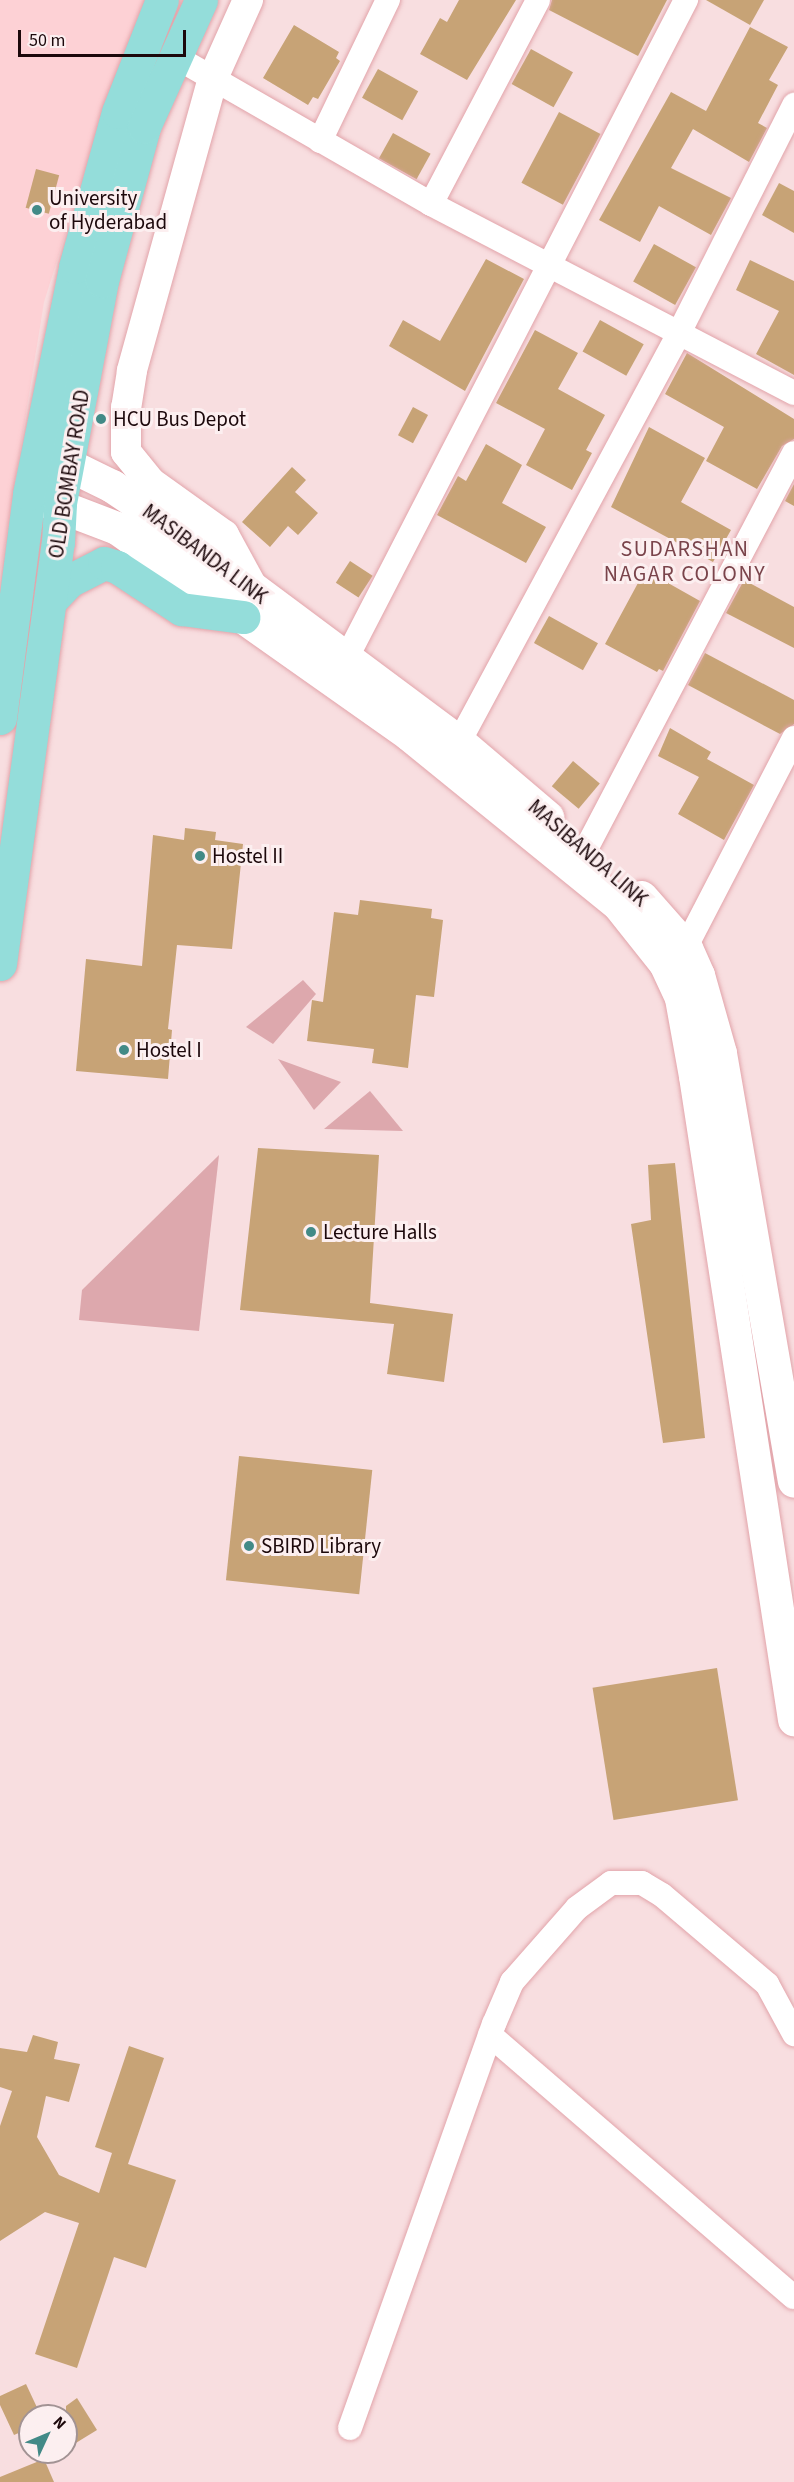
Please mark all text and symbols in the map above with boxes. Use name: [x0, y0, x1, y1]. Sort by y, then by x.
scale bar: [21, 18, 189, 56]
text: 50 m: [29, 28, 65, 53]
place label: University of Hyderabad: [49, 185, 167, 235]
marker: University of Hyderabad: [30, 203, 44, 217]
street label: OLD BOMBAY ROAD: [43, 388, 95, 560]
place label: HCU Bus Depot: [113, 406, 246, 432]
marker: HCU Bus Depot: [94, 412, 108, 426]
street label: MASIBANDA LINK: [137, 499, 273, 609]
district label: SUDARSHAN NAGAR COLONY: [604, 536, 766, 588]
street label: MASIBANDA LINK: [523, 794, 653, 912]
place label: Hostel II: [212, 843, 283, 869]
marker: Hostel II: [193, 849, 207, 863]
place label: Hostel I: [136, 1037, 202, 1063]
marker: Hostel I: [117, 1043, 131, 1057]
place label: Lecture Halls: [323, 1219, 437, 1245]
marker: Lecture Halls: [304, 1225, 318, 1239]
place label: SBIRD Library: [261, 1533, 381, 1559]
marker: SBIRD Library: [242, 1539, 256, 1553]
north arrow: [18, 2404, 78, 2464]
text: N: [48, 2411, 71, 2434]

